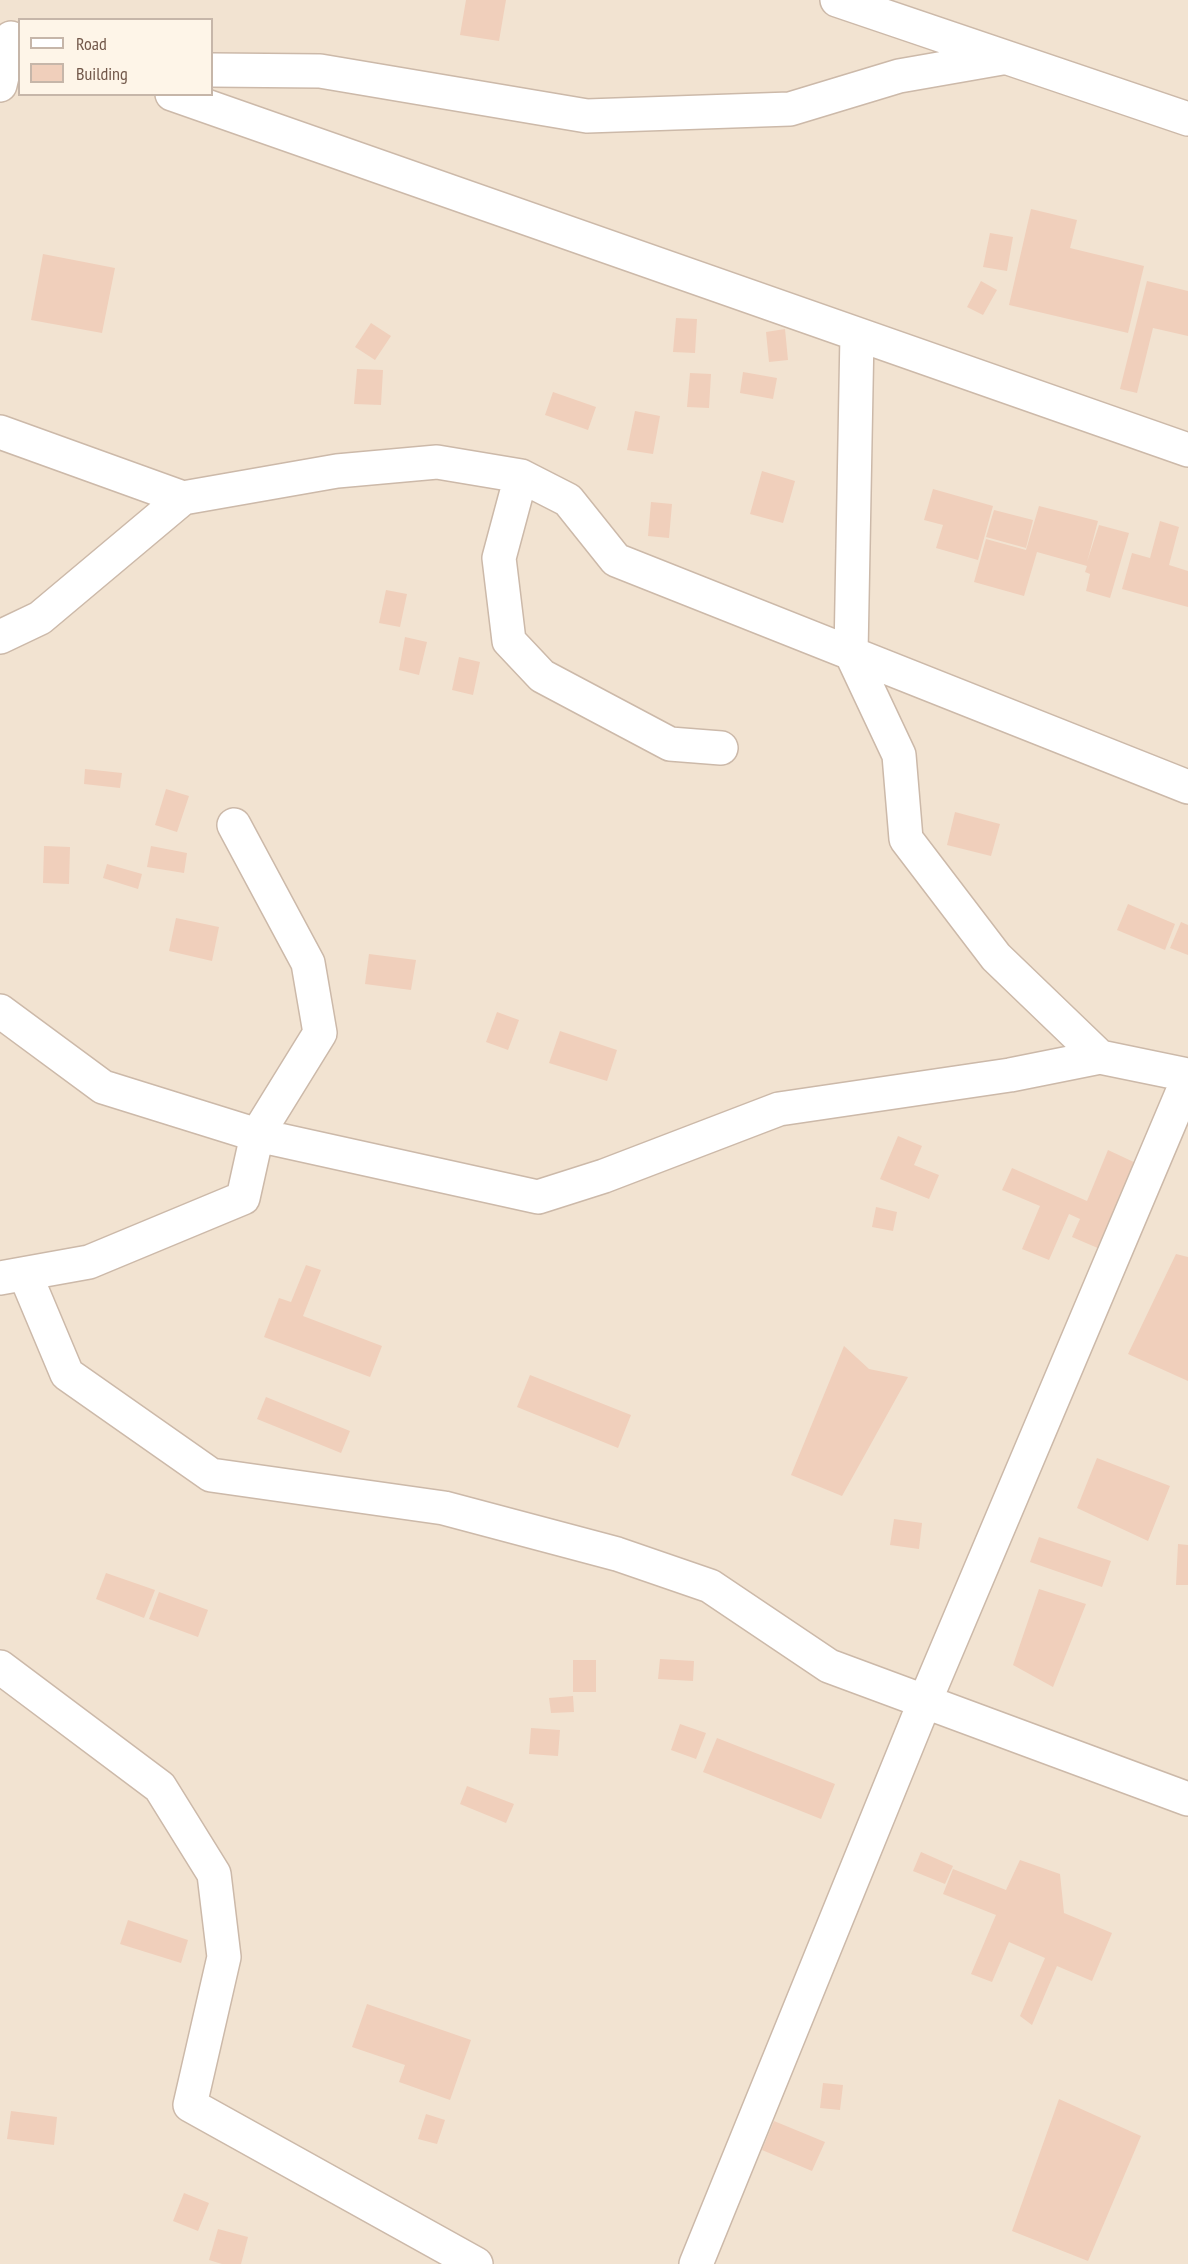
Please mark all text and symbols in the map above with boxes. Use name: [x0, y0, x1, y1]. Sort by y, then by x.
legend: [18, 18, 213, 96]
text: Road: [76, 32, 107, 55]
text: Building: [76, 62, 128, 85]

